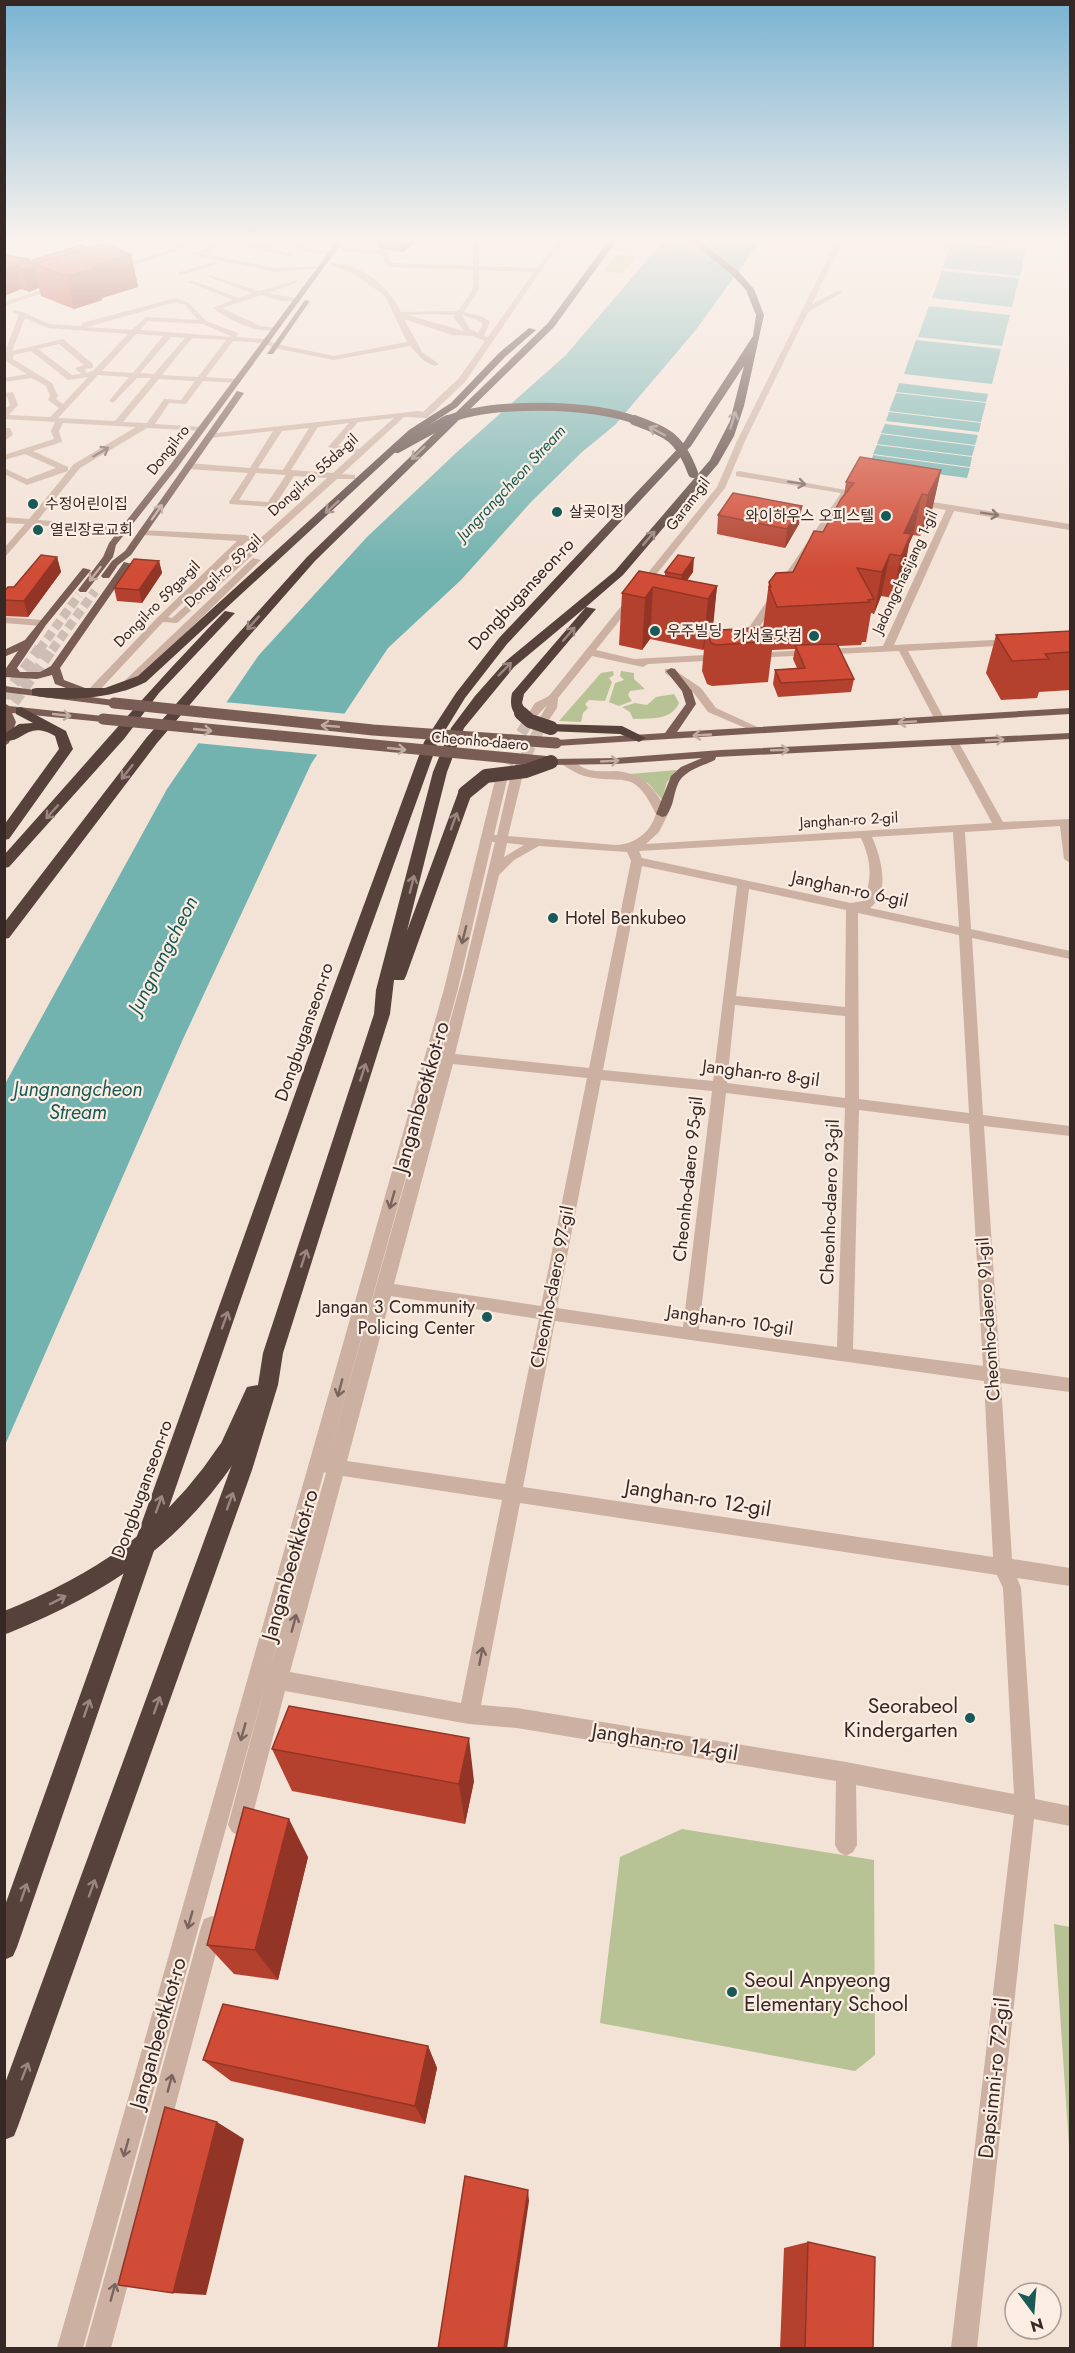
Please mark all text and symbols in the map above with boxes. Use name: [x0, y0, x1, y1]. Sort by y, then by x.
one-way arrow: [728, 411, 739, 430]
street label: Dongil-ro: [141, 420, 195, 480]
water label: Jungrangcheon Stream: [449, 420, 571, 548]
one-way arrow: [648, 424, 666, 436]
street label: Dongil-ro 55da-gil: [263, 428, 363, 522]
one-way arrow: [92, 445, 109, 457]
one-way arrow: [411, 446, 426, 460]
street label: Garam-gil: [661, 473, 715, 535]
one-way arrow: [787, 478, 806, 489]
place label: 수정어린이집: [45, 493, 128, 515]
marker: 수정어린이집: [26, 497, 40, 511]
one-way arrow: [325, 500, 340, 514]
place label: 살곶이정: [569, 501, 624, 523]
one-way arrow: [151, 505, 163, 521]
marker: 살곶이정: [550, 505, 564, 519]
place label: 와이하우스 오피스텔: [745, 505, 874, 527]
street label: Jadongchasijang 1-gil: [866, 507, 943, 639]
marker: 와이하우스 오피스텔: [879, 509, 893, 523]
one-way arrow: [979, 509, 999, 520]
place label: 열린장로교회: [50, 519, 133, 541]
marker: 열린장로교회: [31, 523, 45, 537]
street label: Dongil-ro 59-gil: [179, 529, 267, 613]
one-way arrow: [642, 530, 655, 546]
street label: Dongbuganseon-ro: [462, 532, 580, 656]
street label: Dongil-ro 59ga-gil: [109, 556, 205, 652]
one-way arrow: [89, 566, 101, 582]
one-way arrow: [246, 615, 260, 630]
place label: 우주빌딩: [667, 620, 722, 642]
marker: 우주빌딩: [648, 624, 662, 638]
place label: 카서울닷컴: [733, 625, 802, 647]
one-way arrow: [562, 627, 576, 642]
marker: 카서울닷컴: [807, 629, 821, 643]
one-way arrow: [498, 662, 513, 677]
one-way arrow: [52, 710, 71, 721]
one-way arrow: [898, 717, 918, 728]
one-way arrow: [320, 720, 340, 731]
one-way arrow: [192, 725, 212, 736]
street label: Cheonho-daero: [430, 726, 530, 756]
one-way arrow: [693, 729, 713, 740]
one-way arrow: [985, 735, 1005, 746]
one-way arrow: [386, 744, 406, 755]
one-way arrow: [769, 745, 789, 756]
one-way arrow: [599, 755, 619, 766]
one-way arrow: [121, 763, 134, 779]
one-way arrow: [45, 804, 59, 819]
street label: Janghan-ro 2-gil: [797, 806, 899, 834]
one-way arrow: [450, 813, 461, 831]
street label: Janghan-ro 6-gil: [787, 864, 911, 914]
one-way arrow: [406, 874, 418, 893]
water label: Jungnangcheon: [119, 891, 205, 1023]
place label: Hotel Benkubeo: [565, 905, 686, 931]
marker: Hotel Benkubeo: [546, 911, 560, 925]
one-way arrow: [458, 925, 470, 944]
street label: Dongbuganseon-ro: [268, 959, 340, 1105]
street label: Janganbeotkkot-ro: [384, 1018, 457, 1179]
street label: Janghan-ro 8-gil: [699, 1053, 821, 1093]
one-way arrow: [359, 1063, 370, 1082]
water label: Jungnangcheon Stream: [10, 1075, 142, 1127]
street label: Cheonho-daero 95-gil: [666, 1095, 710, 1263]
street label: Cheonho-daero 93-gil: [814, 1119, 846, 1285]
one-way arrow: [386, 1190, 397, 1209]
street label: Cheonho-daero 97-gil: [524, 1204, 580, 1370]
street label: Cheonho-daero 91-gil: [969, 1236, 1007, 1402]
one-way arrow: [299, 1249, 310, 1268]
place label: Jangan 3 Community Policing Center: [316, 1294, 476, 1341]
street label: Janghan-ro 10-gil: [663, 1298, 795, 1342]
marker: Jangan 3 Community Policing Center: [480, 1310, 494, 1324]
one-way arrow: [220, 1311, 231, 1330]
one-way arrow: [333, 1378, 345, 1397]
street label: Dongbuganseon-ro: [105, 1416, 179, 1562]
street label: Janghan-ro 12-gil: [620, 1471, 773, 1524]
street label: Janganbeotkkot-ro: [253, 1486, 326, 1647]
one-way arrow: [225, 1492, 236, 1511]
one-way arrow: [154, 1495, 165, 1514]
one-way arrow: [49, 1594, 67, 1606]
one-way arrow: [289, 1614, 301, 1633]
one-way arrow: [475, 1647, 487, 1666]
place label: Seorabeol Kindergarten: [844, 1691, 958, 1745]
one-way arrow: [153, 1696, 164, 1714]
one-way arrow: [83, 1699, 94, 1717]
marker: Seorabeol Kindergarten: [963, 1711, 977, 1725]
street label: Janghan-ro 14-gil: [587, 1715, 740, 1768]
one-way arrow: [237, 1723, 248, 1742]
one-way arrow: [87, 1879, 98, 1898]
one-way arrow: [19, 1883, 30, 1902]
one-way arrow: [184, 1910, 195, 1929]
street label: Janganbeotkkot-ro: [121, 1954, 194, 2115]
place label: Seoul Anpyeong Elementary School: [744, 1965, 908, 2019]
marker: Seoul Anpyeong Elementary School: [725, 1985, 739, 1999]
street label: Dapsimni-ro 72-gil: [971, 1996, 1017, 2160]
one-way arrow: [20, 2063, 31, 2081]
one-way arrow: [164, 2074, 176, 2093]
one-way arrow: [120, 2138, 131, 2157]
north arrow: [1003, 2281, 1063, 2341]
one-way arrow: [108, 2283, 120, 2302]
text: N: [1028, 2312, 1046, 2338]

